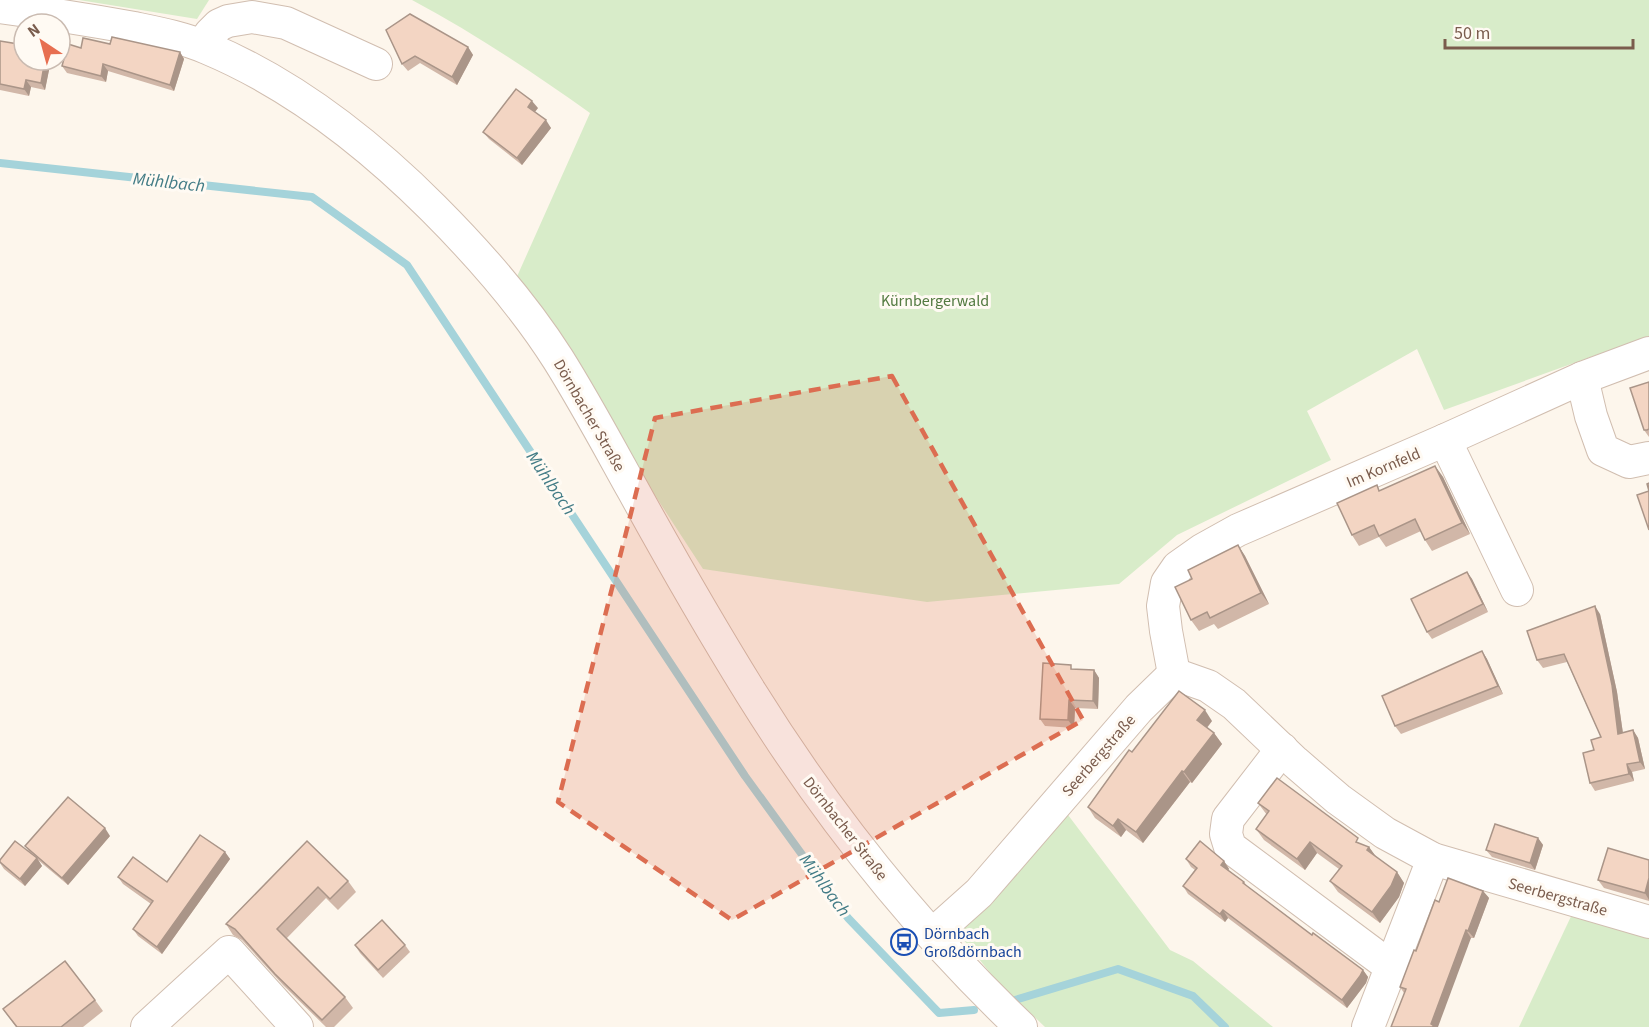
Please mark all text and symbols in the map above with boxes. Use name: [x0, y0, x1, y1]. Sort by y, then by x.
north arrow: [12, 12, 72, 72]
scale bar: [1445, 12, 1632, 50]
text: N: [23, 19, 45, 43]
text: 50 m: [1454, 21, 1490, 46]
water label: Mühlbach: [132, 166, 206, 199]
park label: Kürnbergerwald: [881, 290, 989, 312]
street label: Dörnbacher Straße: [548, 355, 630, 476]
street label: Im Kornfeld: [1343, 443, 1424, 493]
water label: Mühlbach: [520, 446, 581, 520]
street label: Seerbergstraße: [1057, 710, 1141, 802]
street label: Dörnbacher Straße: [798, 772, 893, 885]
water label: Mühlbach: [793, 849, 856, 922]
street label: Seerbergstraße: [1505, 872, 1610, 922]
place label: Dörnbach Großdörnbach: [924, 923, 1022, 963]
bus stop icon: Dörnbach Großdörnbach: [889, 927, 919, 957]

